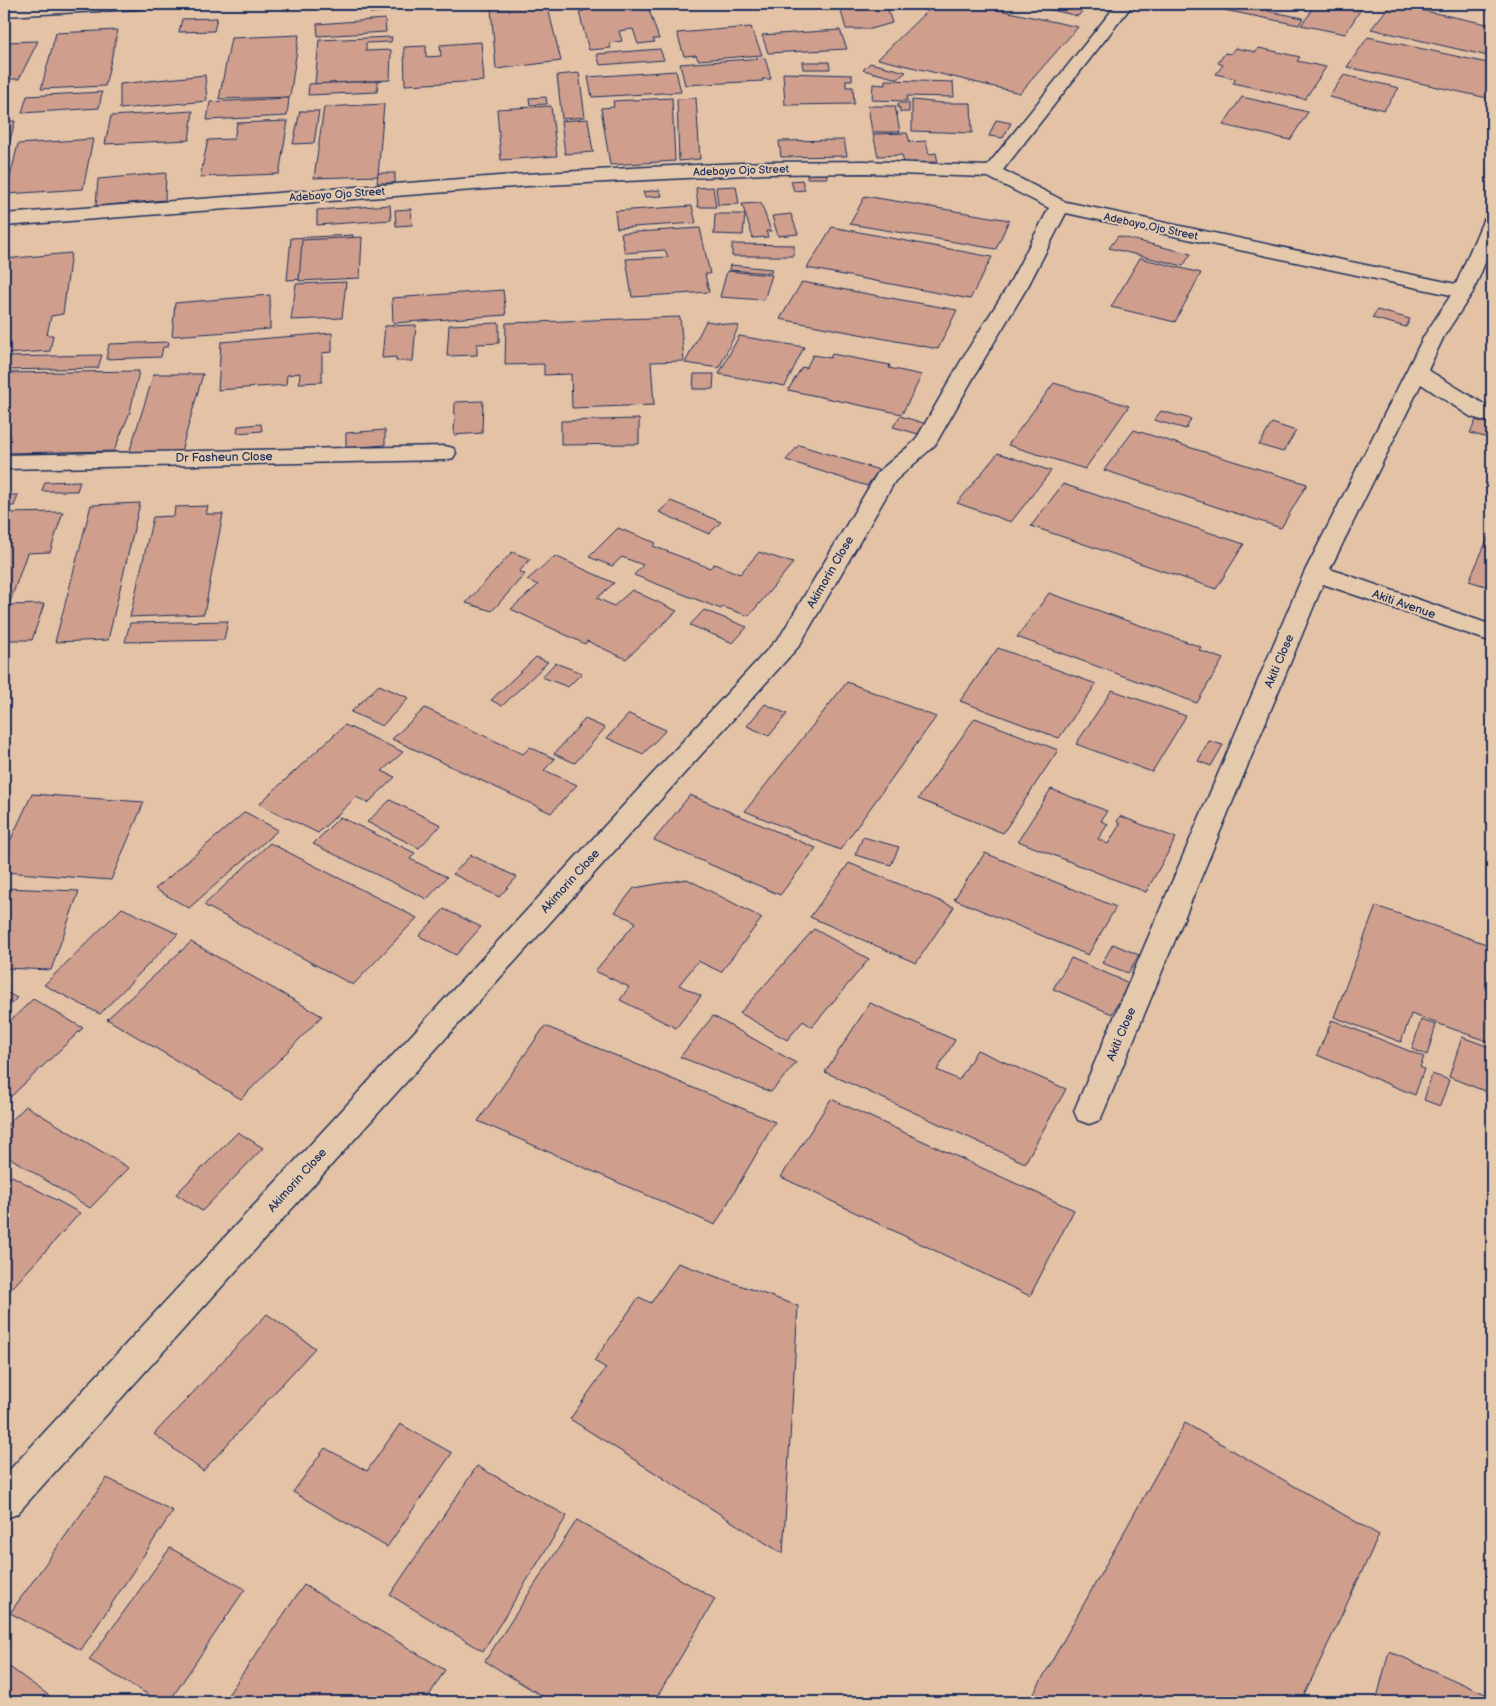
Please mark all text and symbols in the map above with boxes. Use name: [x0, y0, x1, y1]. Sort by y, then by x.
street label: Adebayo Ojo Street: [693, 162, 790, 179]
street label: Adebayo Ojo Street: [289, 185, 386, 204]
street label: Adebayo Ojo Street: [1103, 210, 1200, 243]
street label: Dr Fasheun Close: [175, 449, 273, 466]
street label: Akimorin Close: [804, 533, 857, 611]
street label: Akiti Avenue: [1370, 587, 1437, 622]
street label: Akiti Close: [1261, 632, 1297, 690]
street label: Akimorin Close: [538, 846, 603, 916]
street label: Akiti Close: [1103, 1005, 1139, 1063]
street label: Akimorin Close: [265, 1145, 330, 1215]

